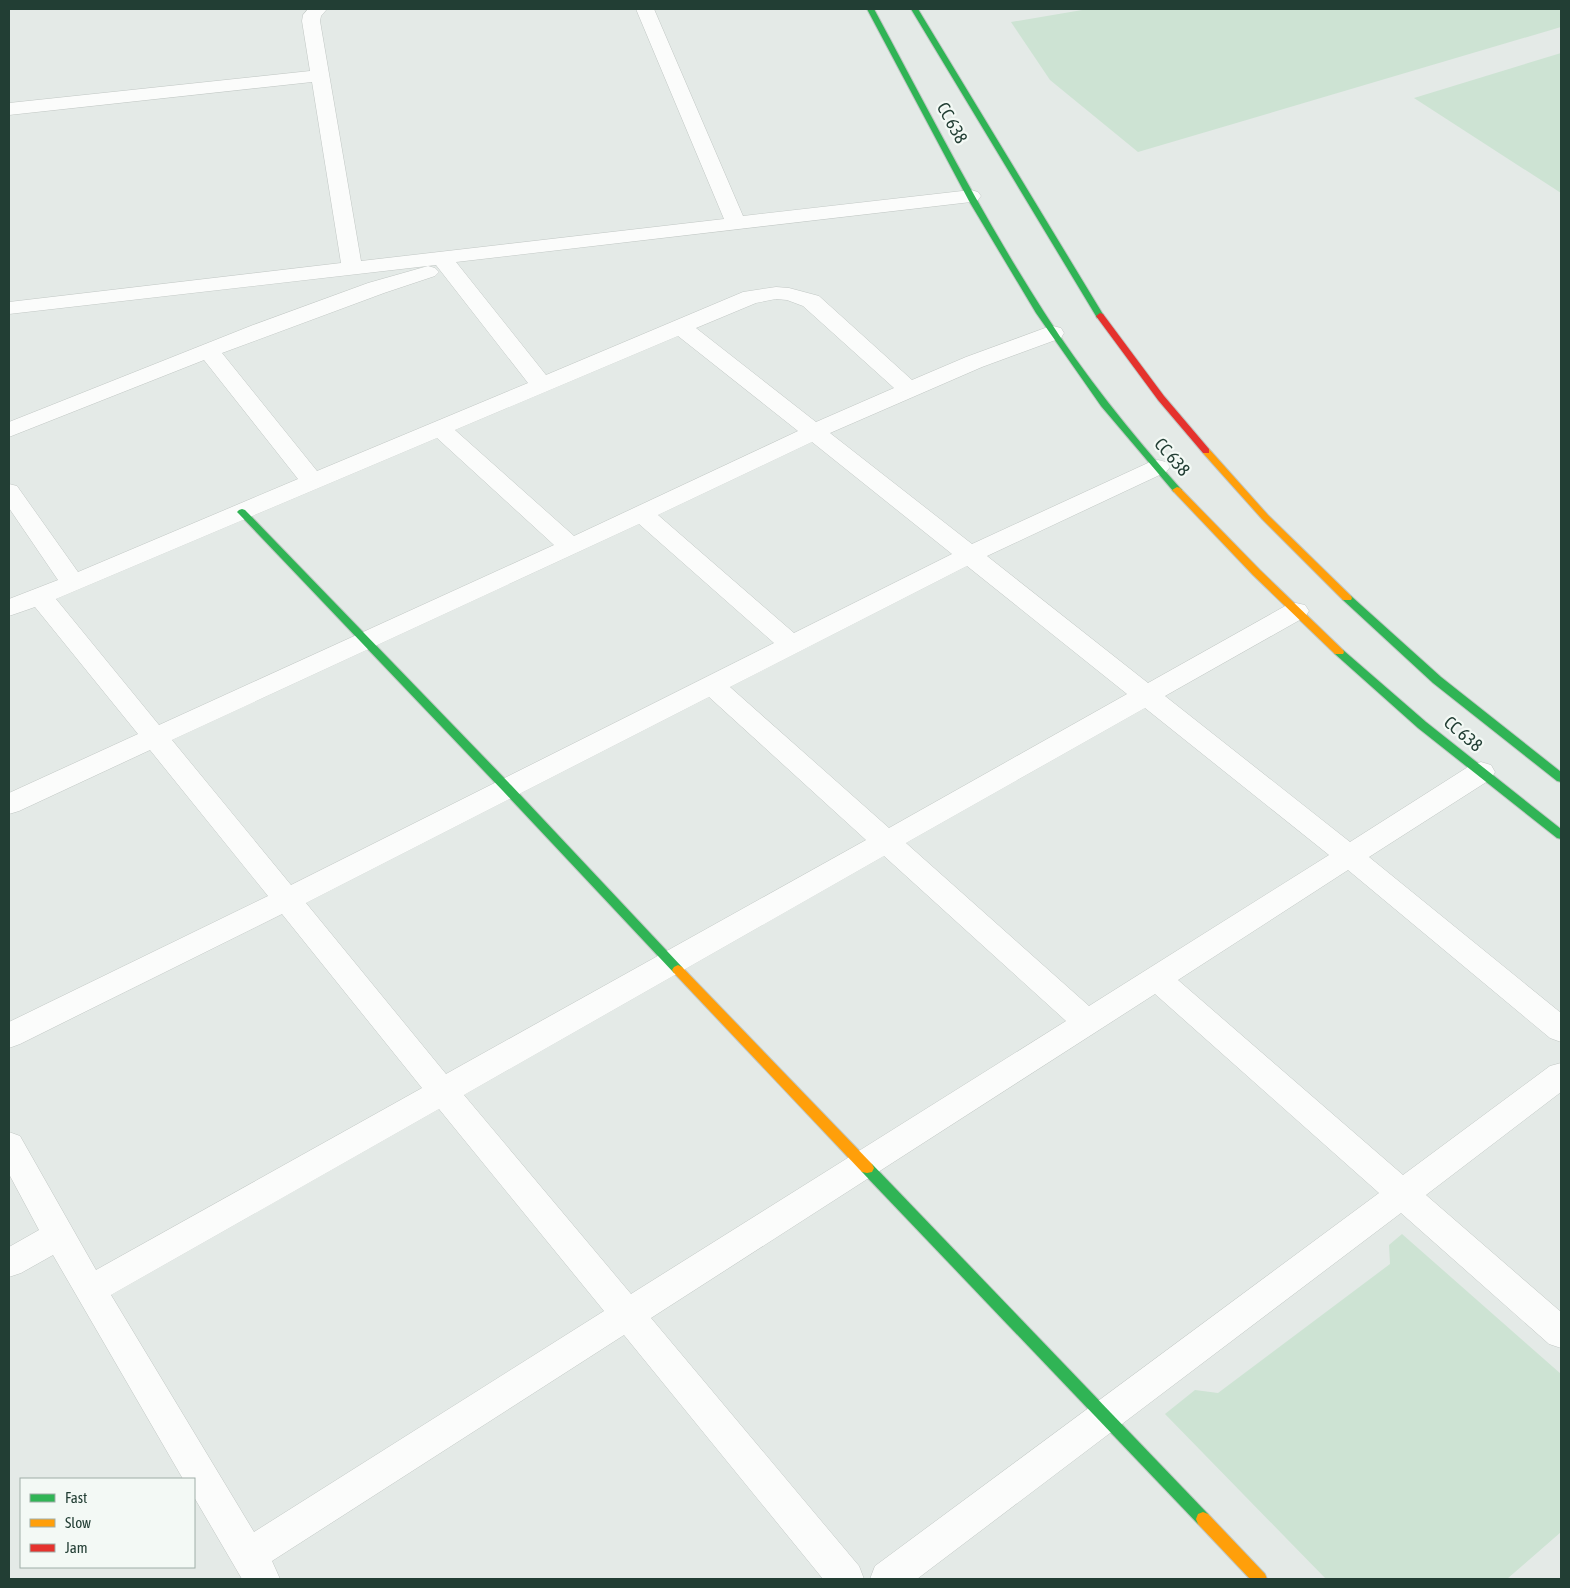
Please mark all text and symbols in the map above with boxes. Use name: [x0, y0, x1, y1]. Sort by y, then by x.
street label: CC 638: [933, 99, 972, 147]
street label: CC 638: [1150, 433, 1195, 480]
street label: CC 638: [1440, 712, 1487, 756]
legend: [20, 1478, 195, 1568]
text: Fast: [65, 1489, 87, 1506]
text: Slow: [65, 1514, 91, 1531]
text: Jam: [65, 1539, 88, 1556]

